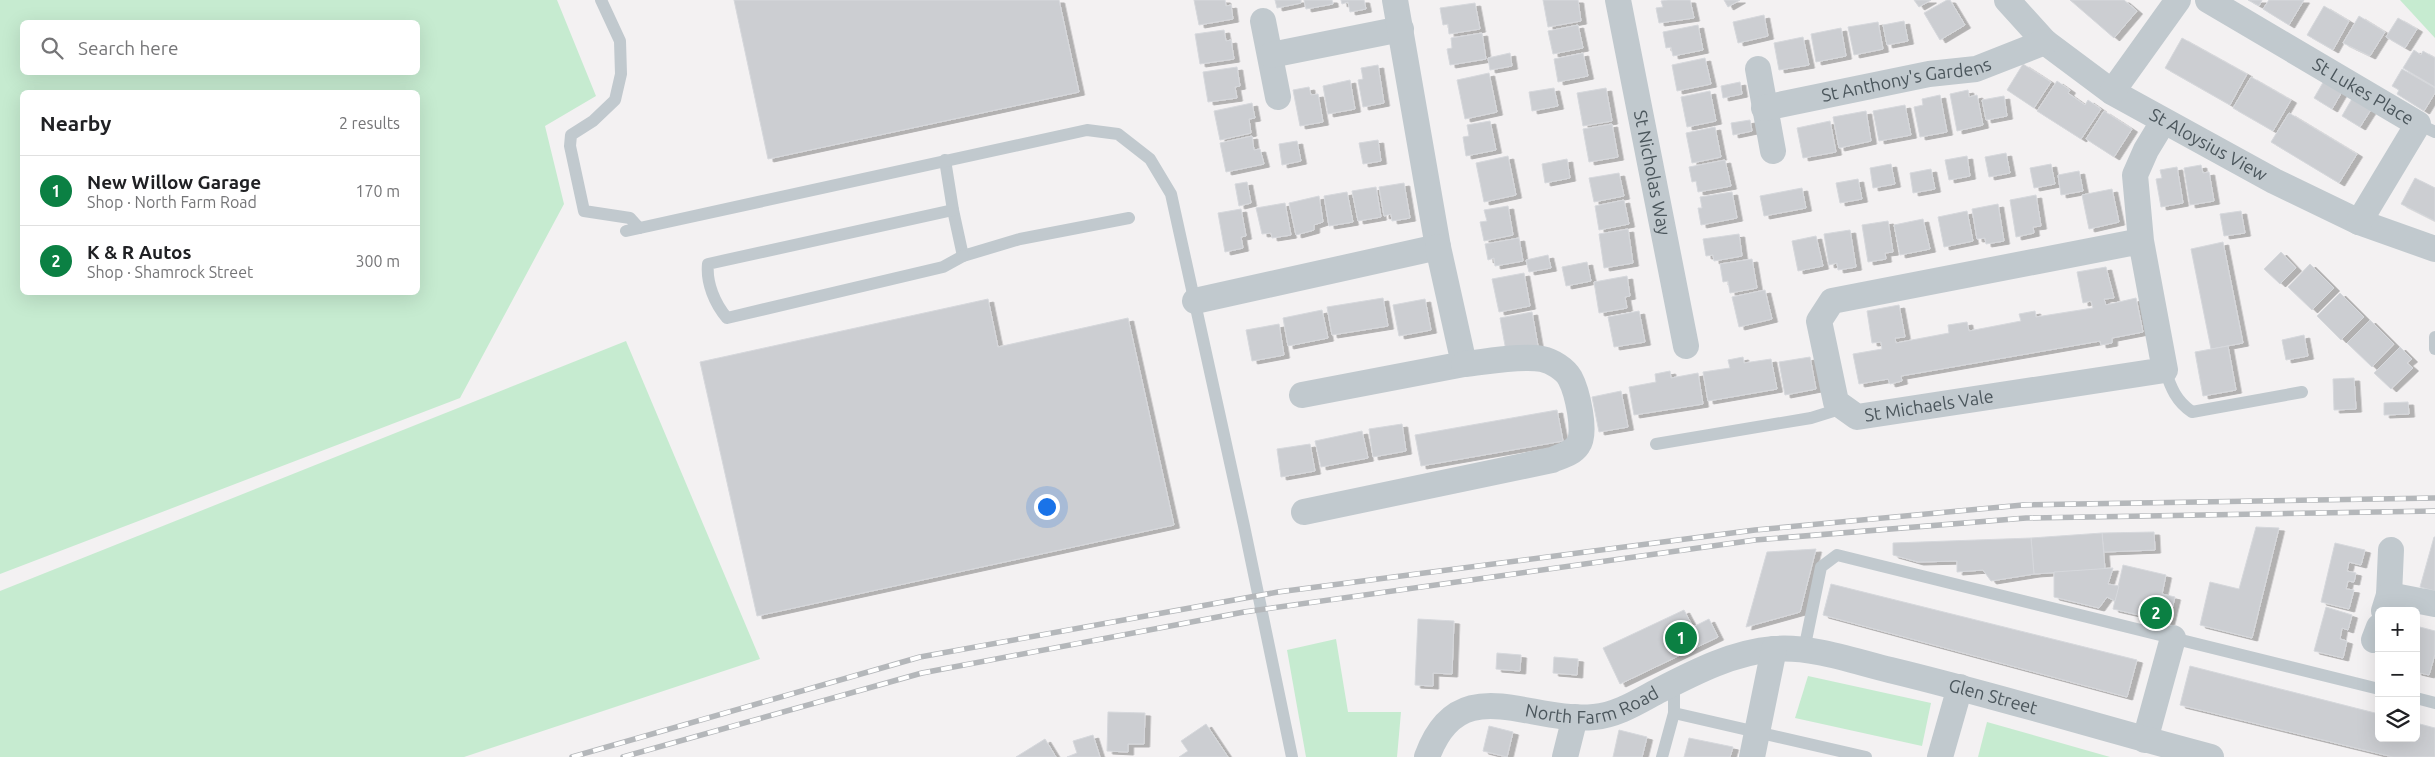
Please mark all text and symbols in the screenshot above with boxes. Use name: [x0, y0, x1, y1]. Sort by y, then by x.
search box: [20, 20, 420, 75]
icon: search: [38, 34, 66, 62]
text: Search here: [78, 37, 178, 59]
street label: St Anthony's Gardens: [1819, 53, 1994, 105]
street label: St Lukes Place: [2309, 53, 2418, 128]
street label: St Aloysius View: [2146, 104, 2271, 184]
street label: St Nicholas Way: [1631, 108, 1675, 237]
text: Nearby: [40, 111, 111, 135]
text: 2 results: [339, 114, 400, 132]
text: New Willow Garage: [87, 171, 261, 193]
text: 1: [51, 182, 61, 200]
text: 170 m: [355, 182, 400, 200]
text: Shop · North Farm Road: [87, 193, 257, 211]
text: K & R Autos: [87, 241, 192, 263]
text: 2: [51, 252, 61, 270]
text: 300 m: [355, 252, 400, 270]
text: Shop · Shamrock Street: [87, 263, 253, 281]
street label: St Michaels Vale: [1863, 385, 1995, 425]
your location: [1034, 494, 1060, 520]
pin: 2: [2140, 594, 2172, 632]
map controls: [2375, 607, 2420, 742]
button: +: [2375, 607, 2420, 652]
pin: 1: [1665, 619, 1697, 657]
button: −: [2375, 652, 2420, 697]
street label: Glen Street: [1947, 674, 2040, 718]
street label: North Farm Road: [1524, 682, 1661, 727]
button: layers: [2375, 697, 2420, 742]

